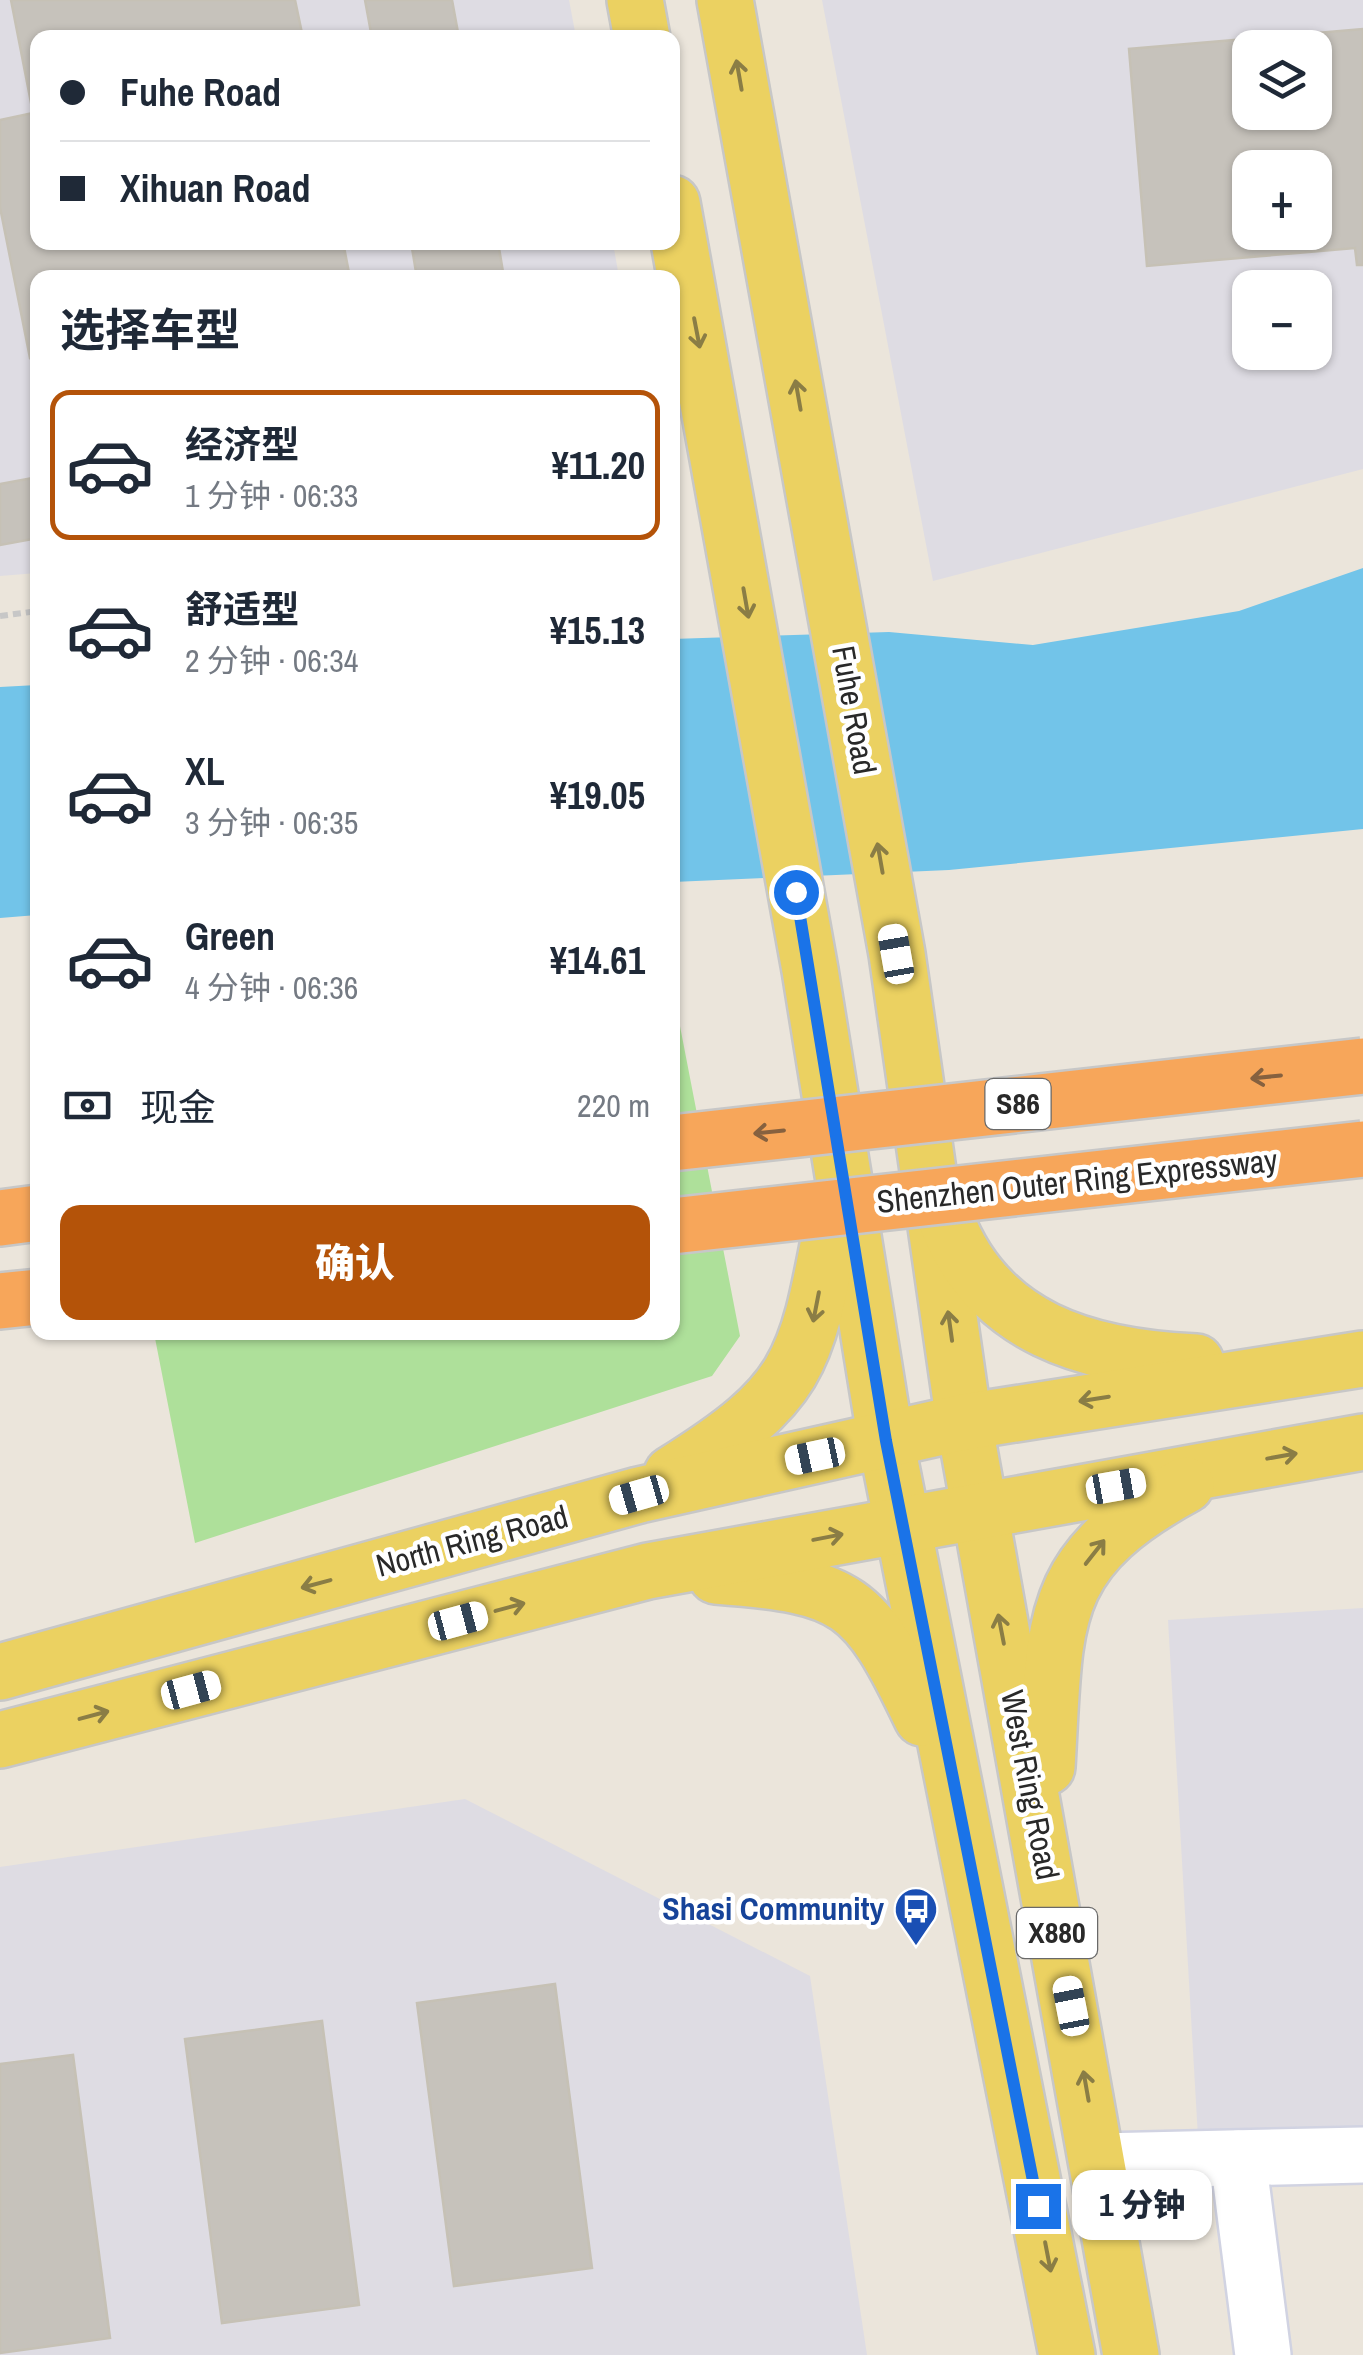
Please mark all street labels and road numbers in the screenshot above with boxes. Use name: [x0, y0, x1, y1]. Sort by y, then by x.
street label: Fuhe Road: [822, 642, 887, 778]
road number: S86: [986, 1079, 1050, 1129]
street label: Shenzhen Outer Ring Expressway: [875, 1138, 1279, 1223]
street label: North Ring Road: [371, 1494, 573, 1587]
street label: West Ring Road: [991, 1687, 1070, 1883]
road number: X880: [1017, 1908, 1097, 1958]

